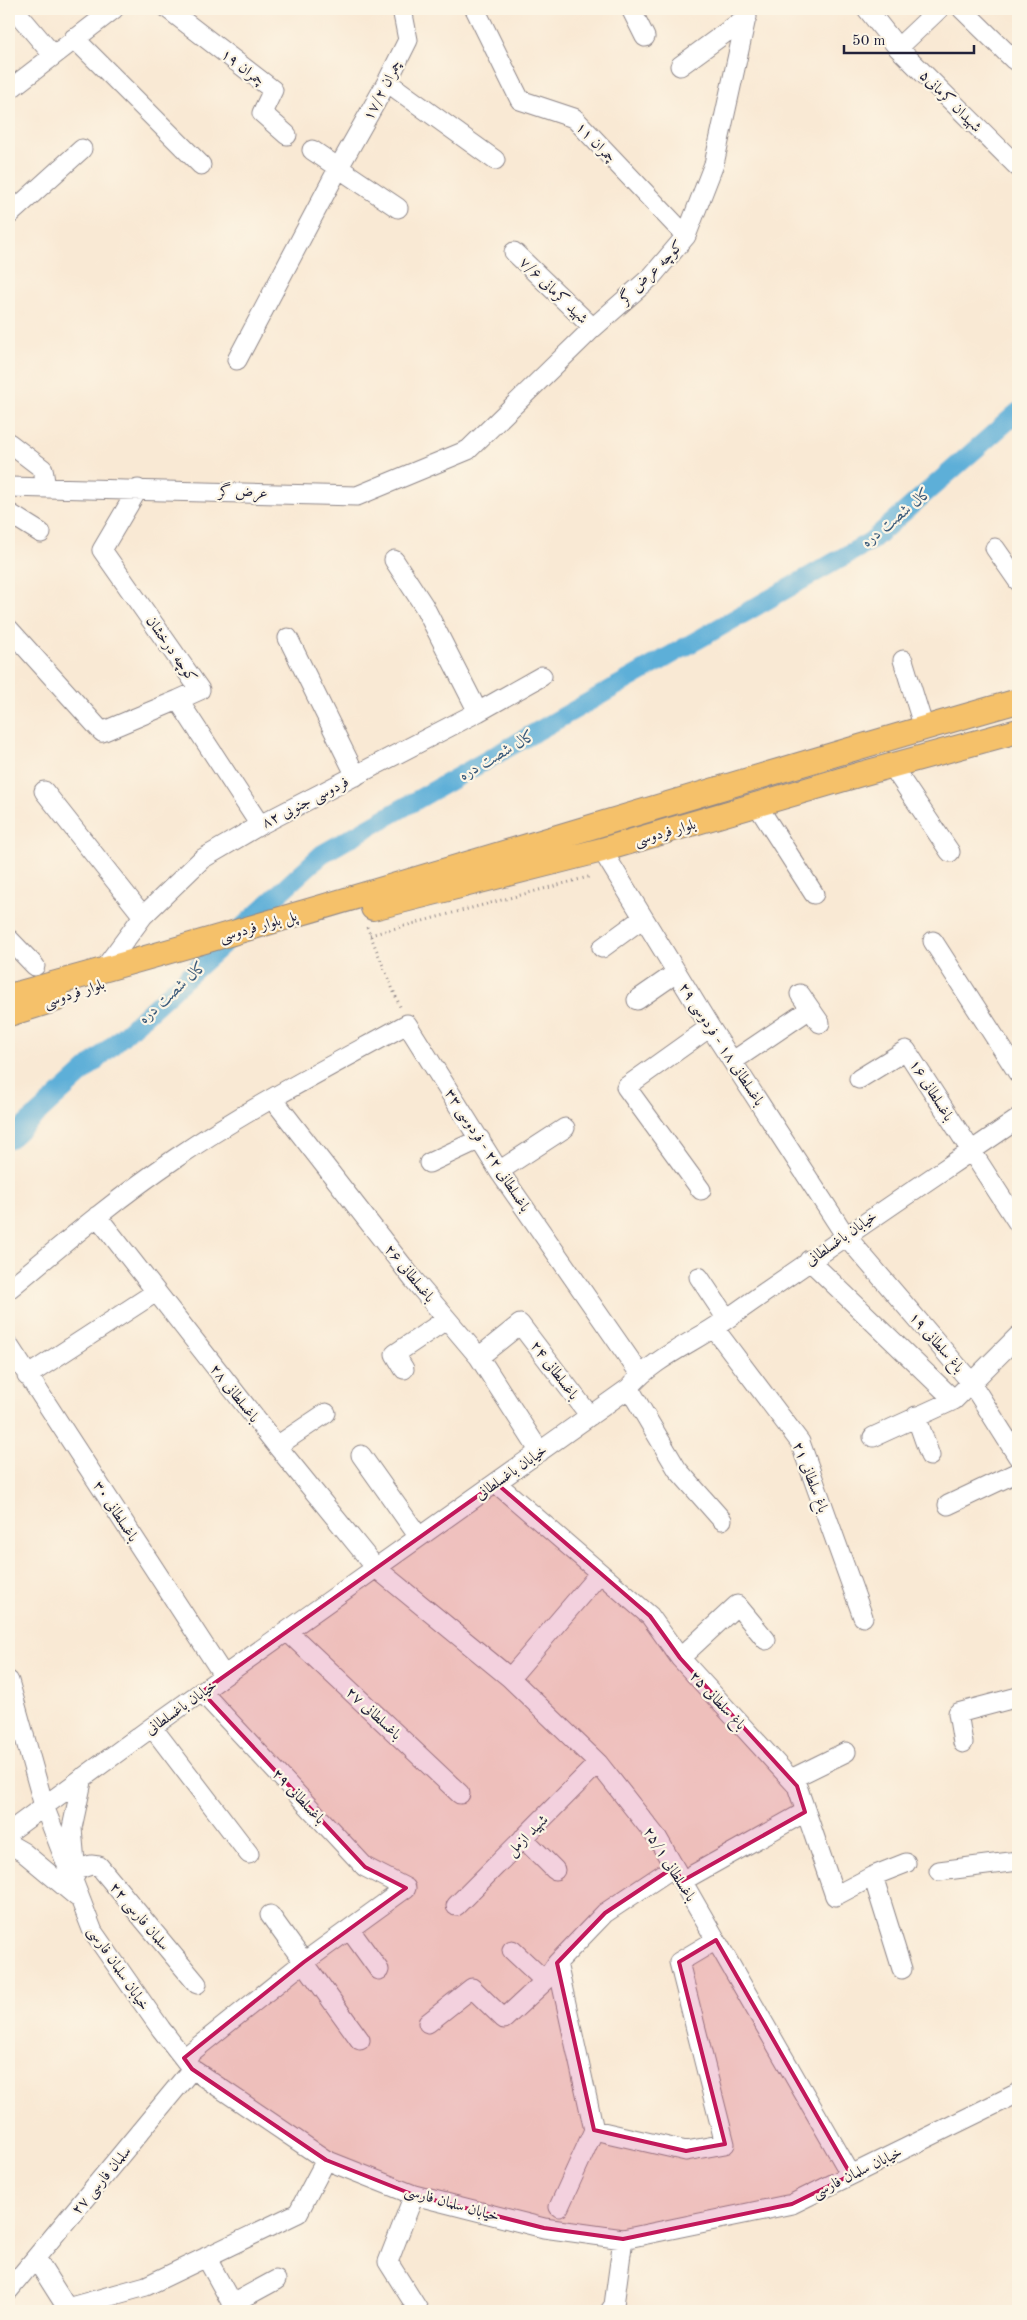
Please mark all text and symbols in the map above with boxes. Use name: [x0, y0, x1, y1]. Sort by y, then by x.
scale bar: [844, 22, 974, 54]
text: 50 m: [852, 34, 886, 49]
street label: چمران ۱۹: [217, 47, 266, 90]
street label: چمران ۱۷/۲: [361, 58, 406, 123]
street label: شهیدان کرمانی۵: [915, 67, 985, 137]
street label: چمران ۱۱: [572, 120, 618, 167]
street label: کوچه عرض گر: [613, 235, 688, 311]
street label: شهید کرمانی ۷/۶: [515, 254, 591, 328]
street label: عرض گر: [216, 481, 268, 504]
water label: کال شصت دره: [858, 484, 935, 551]
street label: کوچه درخشان: [141, 613, 200, 687]
water label: کال شصت دره: [457, 727, 539, 784]
street label: فردوسی جنوبی ۸۲: [260, 775, 352, 833]
street label: بلوار فردوسی: [633, 817, 699, 851]
street label: پل بلوار فردوسی: [218, 909, 301, 948]
water label: کال شصت دره: [136, 957, 210, 1027]
street label: بلوار فردوسی: [42, 977, 108, 1013]
street label: باغسلطانی ۱۸ - فردوسی ۲۹: [674, 981, 766, 1110]
street label: باغسلطانی ۱۶: [906, 1057, 956, 1124]
street label: باغسلطانی ۲۲ - فردوسی ۳۳: [440, 1087, 532, 1216]
street label: خیابان باغسلطانی: [803, 1209, 880, 1269]
street label: باغسلطانی ۲۶: [381, 1242, 437, 1306]
street label: باغ سلطانی ۱۹: [903, 1310, 966, 1379]
street label: باغسلطانی ۲۴: [527, 1339, 581, 1403]
street label: باغسلطانی ۲۸: [207, 1362, 261, 1426]
street label: باغ سلطانی ۲۱: [786, 1440, 830, 1517]
street label: خیابان باغسلطانی: [473, 1443, 550, 1503]
street label: باغسلطانی ۳۰: [90, 1479, 140, 1545]
street label: باغ سلطانی ۲۵: [683, 1669, 748, 1736]
street label: خیابان باغسلطانی: [143, 1678, 220, 1738]
street label: باغسلطانی ۲۷: [342, 1685, 404, 1743]
street label: باغسلطانی ۲۹: [269, 1767, 327, 1828]
street label: شهید ازمل: [504, 1812, 553, 1861]
street label: باغسلطانی ۲۵/۱: [640, 1825, 698, 1905]
street label: سلمان فارسی ۲۲: [105, 1880, 171, 1955]
street label: خیابان سلمان فارسی: [83, 1924, 151, 2015]
street label: سلمان فارسی ۲۷: [70, 2144, 136, 2219]
street label: خیابان سلمان فارسی: [810, 2145, 906, 2203]
street label: خیابان سلمان فارسی: [402, 2184, 501, 2227]

